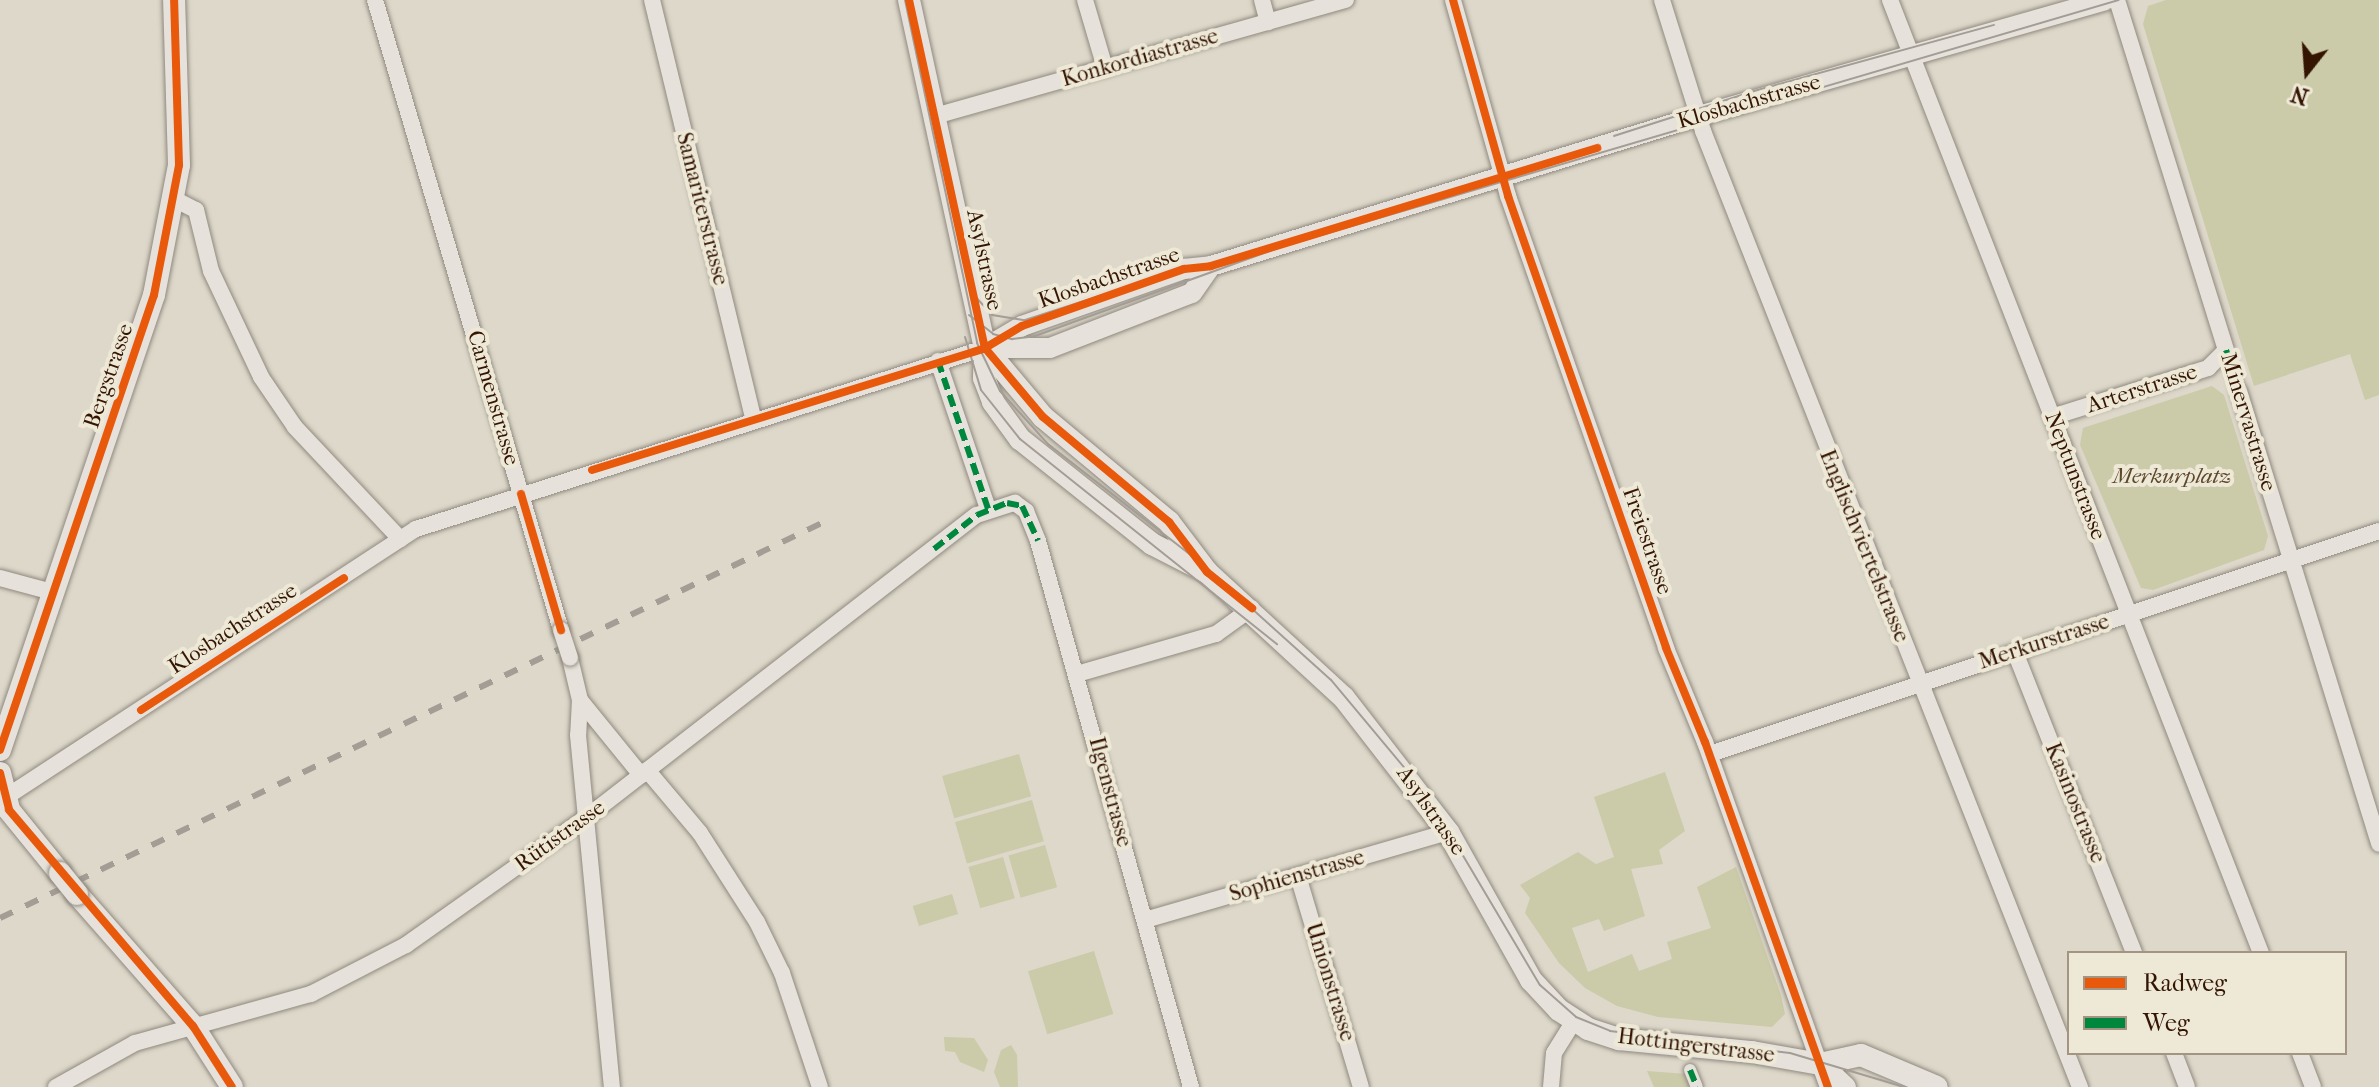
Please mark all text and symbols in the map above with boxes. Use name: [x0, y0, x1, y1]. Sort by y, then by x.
street label: Konkordiastrasse: [1059, 23, 1221, 93]
north arrow: [2267, 32, 2347, 112]
street label: Klosbachstrasse: [1674, 69, 1824, 135]
text: N: [2288, 80, 2312, 110]
street label: Samariterstrasse: [670, 130, 734, 288]
street label: Asylstrasse: [960, 207, 1008, 313]
street label: Klosbachstrasse: [1035, 242, 1183, 314]
street label: Bergstrasse: [79, 320, 139, 432]
street label: Carmenstrasse: [461, 328, 525, 468]
street label: Minervastrasse: [2214, 350, 2282, 494]
street label: Arterstrasse: [2083, 359, 2201, 419]
street label: Neptunstrasse: [2039, 408, 2111, 544]
street label: Englischviertelstrasse: [1813, 446, 1915, 646]
park label: Merkurplatz: [2113, 464, 2231, 490]
street label: Freiestrasse: [1616, 484, 1678, 598]
street label: Klosbachstrasse: [164, 578, 302, 680]
street label: Merkurstrasse: [1975, 608, 2113, 676]
street label: Ilgenstrasse: [1083, 734, 1137, 850]
street label: Kasinostrasse: [2039, 739, 2111, 867]
street label: Asylstrasse: [1391, 761, 1471, 861]
street label: Rütistrasse: [510, 794, 610, 878]
street label: Sophienstrasse: [1226, 844, 1368, 908]
street label: Unionstrasse: [1299, 920, 1361, 1044]
legend: [2067, 951, 2347, 1055]
text: Radweg: [2143, 969, 2227, 997]
text: Weg: [2143, 1009, 2190, 1037]
street label: Hottingerstrasse: [1616, 1023, 1776, 1069]

